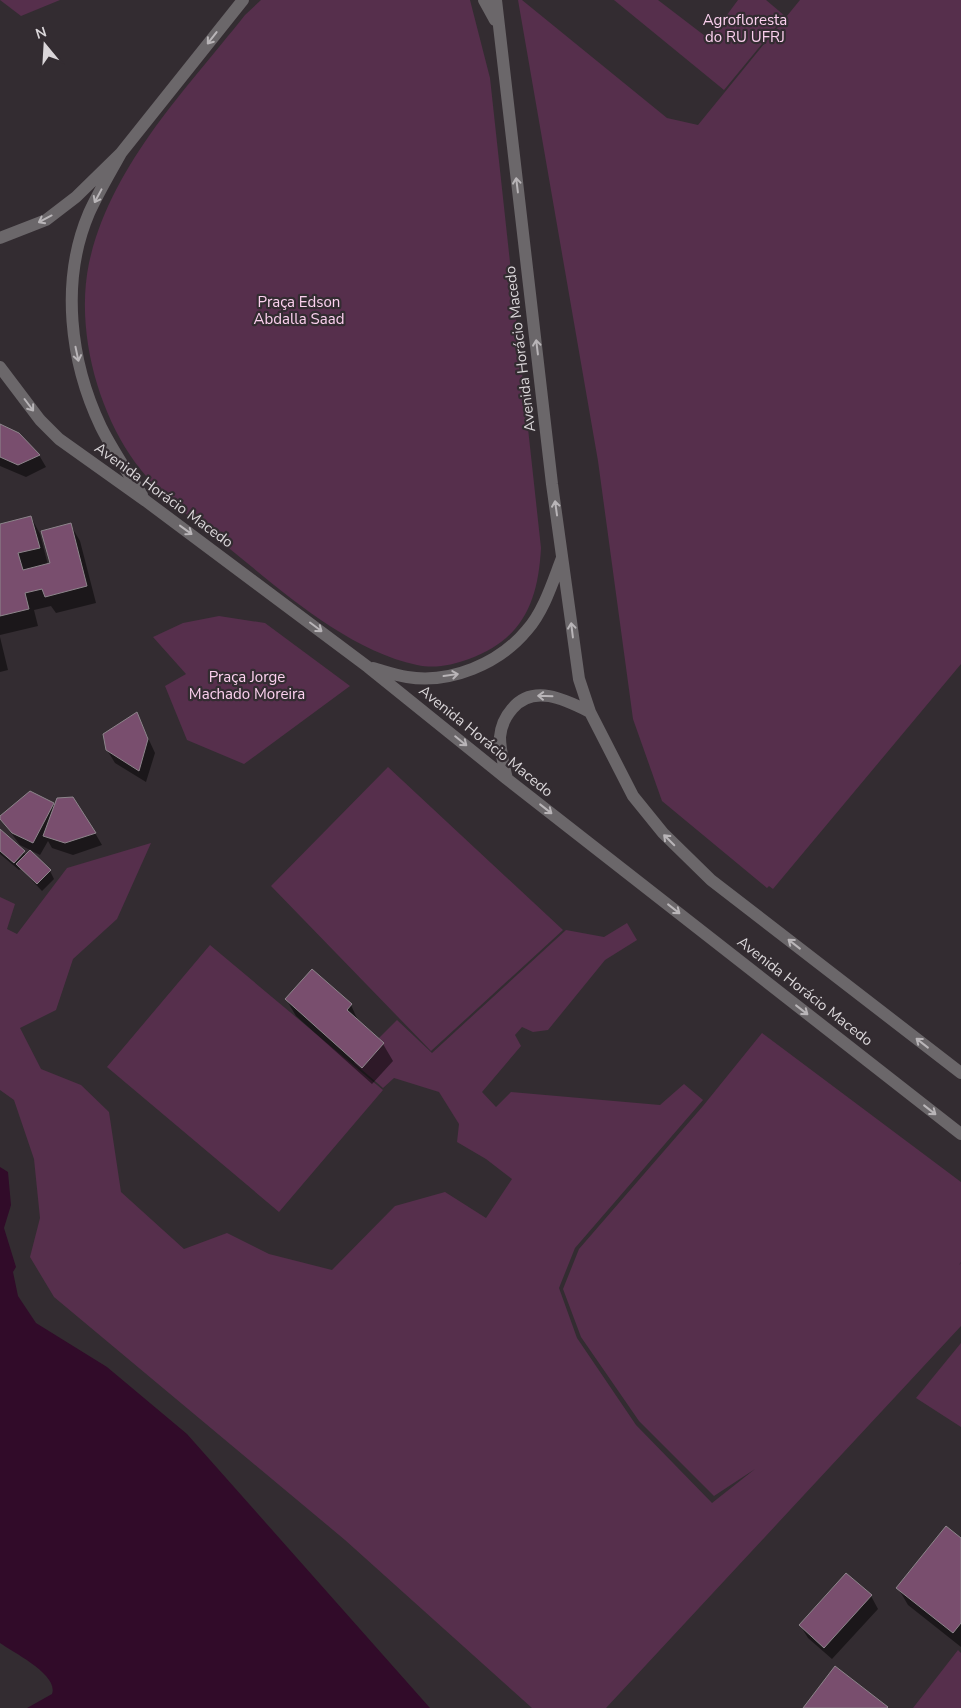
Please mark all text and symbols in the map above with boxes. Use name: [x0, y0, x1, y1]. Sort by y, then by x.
park label: Agrofloresta do RU UFRJ: [703, 10, 787, 47]
north arrow: [20, 20, 70, 70]
text: N: [33, 22, 49, 44]
one-way arrow: [207, 31, 218, 44]
one-way arrow: [512, 177, 522, 193]
one-way arrow: [93, 188, 102, 203]
one-way arrow: [39, 215, 53, 225]
street label: Avenida Horácio Macedo: [500, 265, 540, 433]
park label: Praça Edson Abdalla Saad: [254, 292, 344, 329]
one-way arrow: [532, 339, 542, 355]
one-way arrow: [73, 345, 82, 361]
one-way arrow: [24, 398, 35, 411]
street label: Avenida Horácio Macedo: [91, 438, 237, 552]
one-way arrow: [550, 500, 560, 516]
one-way arrow: [178, 525, 192, 535]
one-way arrow: [309, 622, 323, 632]
one-way arrow: [567, 623, 577, 639]
park label: Praça Jorge Machado Moreira: [189, 667, 305, 704]
one-way arrow: [442, 670, 458, 680]
street label: Avenida Horácio Macedo: [415, 681, 557, 801]
one-way arrow: [537, 691, 553, 700]
one-way arrow: [454, 736, 467, 747]
one-way arrow: [539, 804, 552, 815]
one-way arrow: [663, 833, 675, 846]
one-way arrow: [667, 904, 680, 915]
street label: Avenida Horácio Macedo: [733, 932, 877, 1050]
one-way arrow: [788, 938, 801, 949]
one-way arrow: [795, 1004, 808, 1015]
one-way arrow: [915, 1038, 929, 1048]
one-way arrow: [923, 1104, 936, 1115]

